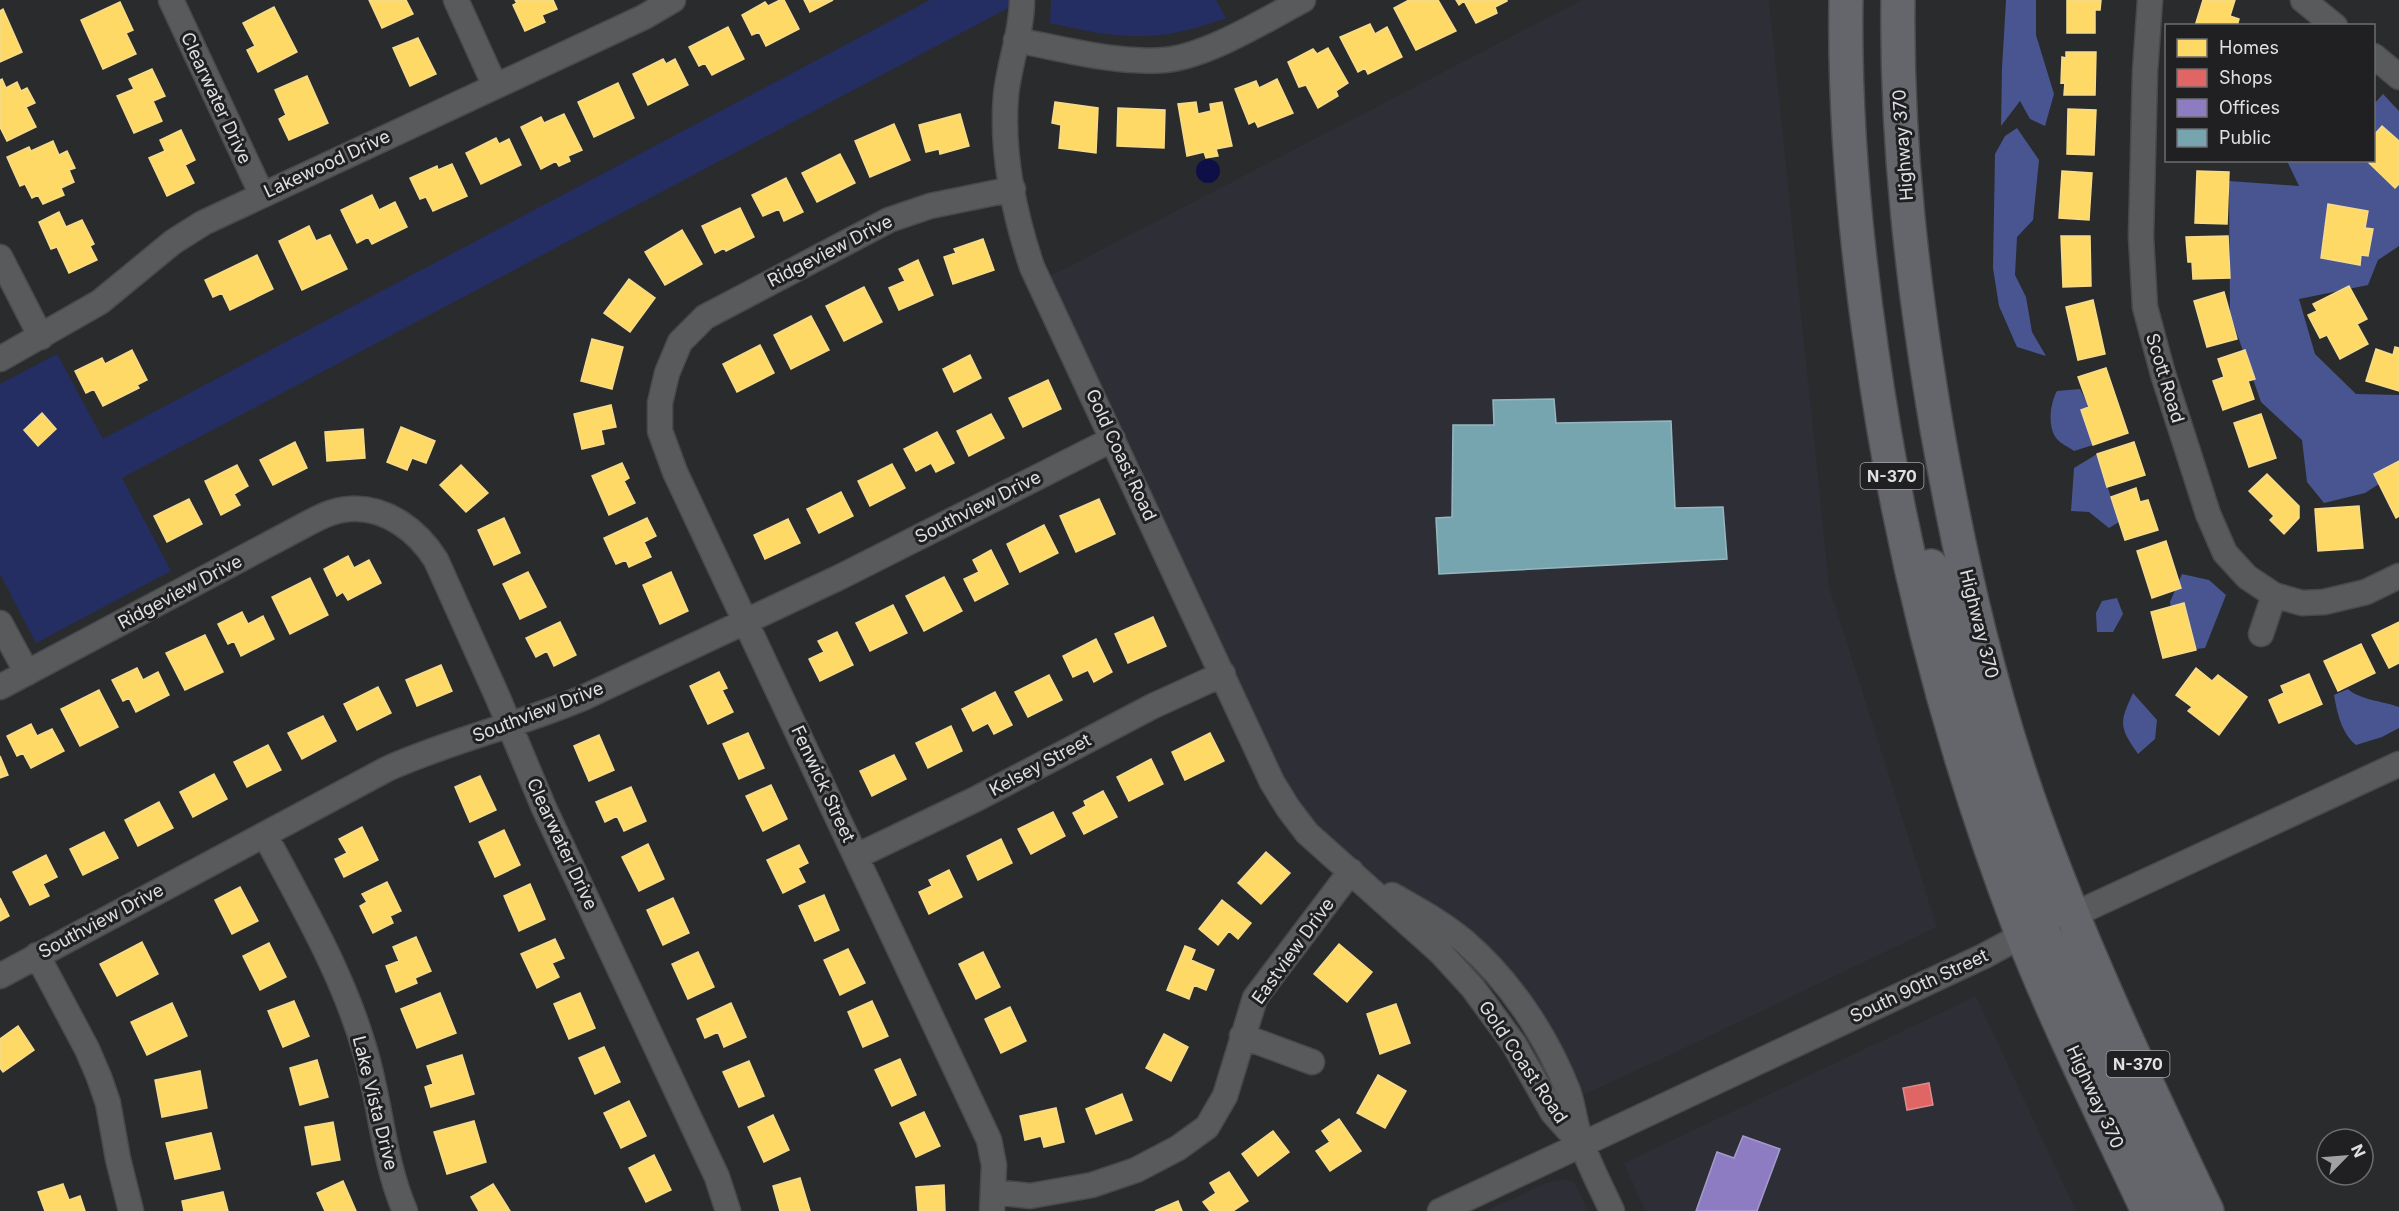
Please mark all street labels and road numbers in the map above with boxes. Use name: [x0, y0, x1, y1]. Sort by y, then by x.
street label: Clearwater Drive: [177, 29, 256, 167]
street label: Highway 370: [1888, 89, 1917, 201]
street label: Lakewood Drive: [260, 125, 393, 202]
street label: Ridgeview Drive: [764, 210, 896, 291]
street label: Scott Road: [2142, 331, 2189, 425]
street label: Gold Coast Road: [1082, 386, 1161, 524]
road number: N-370: [1860, 463, 1924, 489]
street label: Southview Drive: [911, 466, 1044, 547]
street label: Ridgeview Drive: [114, 550, 245, 633]
street label: Highway 370: [1956, 567, 2003, 681]
street label: Southview Drive: [469, 677, 606, 746]
street label: Fenwick Street: [787, 722, 860, 845]
street label: Kelsey Street: [985, 729, 1094, 800]
street label: Clearwater Drive: [523, 775, 602, 913]
street label: Southview Drive: [35, 879, 167, 962]
street label: Eastview Drive: [1247, 894, 1338, 1008]
street label: South 90th Street: [1846, 944, 1991, 1027]
street label: Gold Coast Road: [1475, 997, 1572, 1127]
street label: Lake Vista Drive: [349, 1034, 402, 1172]
street label: Highway 370: [2062, 1042, 2129, 1152]
road number: N-370: [2106, 1051, 2170, 1077]

